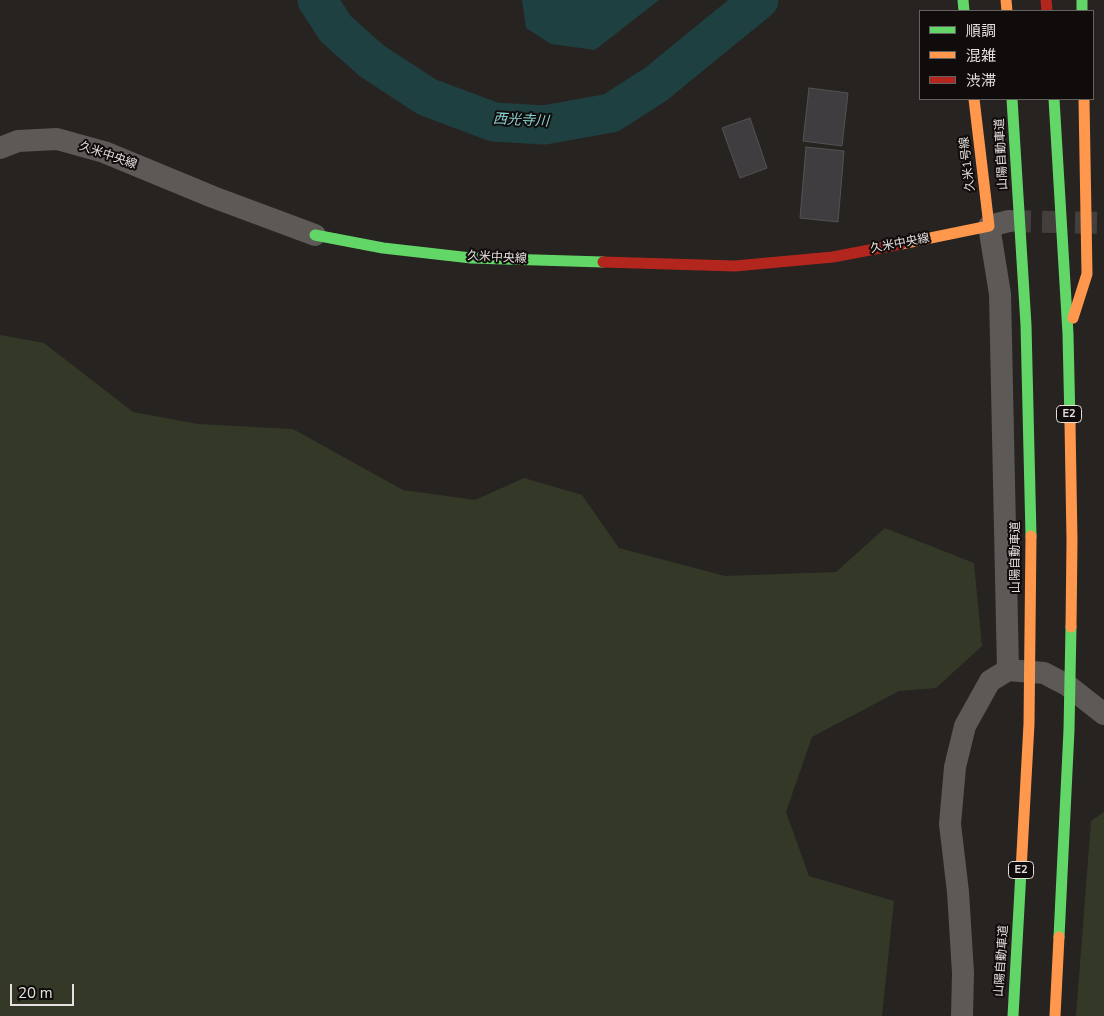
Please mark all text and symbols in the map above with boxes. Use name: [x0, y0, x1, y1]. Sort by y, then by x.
legend: [919, 10, 1094, 100]
text: 順調: [966, 21, 996, 41]
text: 混雑: [966, 46, 996, 66]
text: 渋滞: [966, 71, 996, 91]
water label: 西光寺川: [493, 111, 549, 131]
street label: 山陽自動車道: [993, 118, 1011, 190]
street label: 久米1号線: [957, 136, 979, 192]
street label: 久米中央線: [77, 139, 139, 173]
street label: 久米中央線: [869, 231, 931, 257]
street label: 久米中央線: [467, 249, 527, 267]
road number: E2: [1056, 406, 1082, 422]
street label: 山陽自動車道: [1009, 521, 1023, 593]
road number: E2: [1008, 862, 1034, 878]
street label: 山陽自動車道: [992, 925, 1012, 997]
scale bar: [12, 974, 76, 1006]
text: 20 m: [18, 983, 53, 1003]

